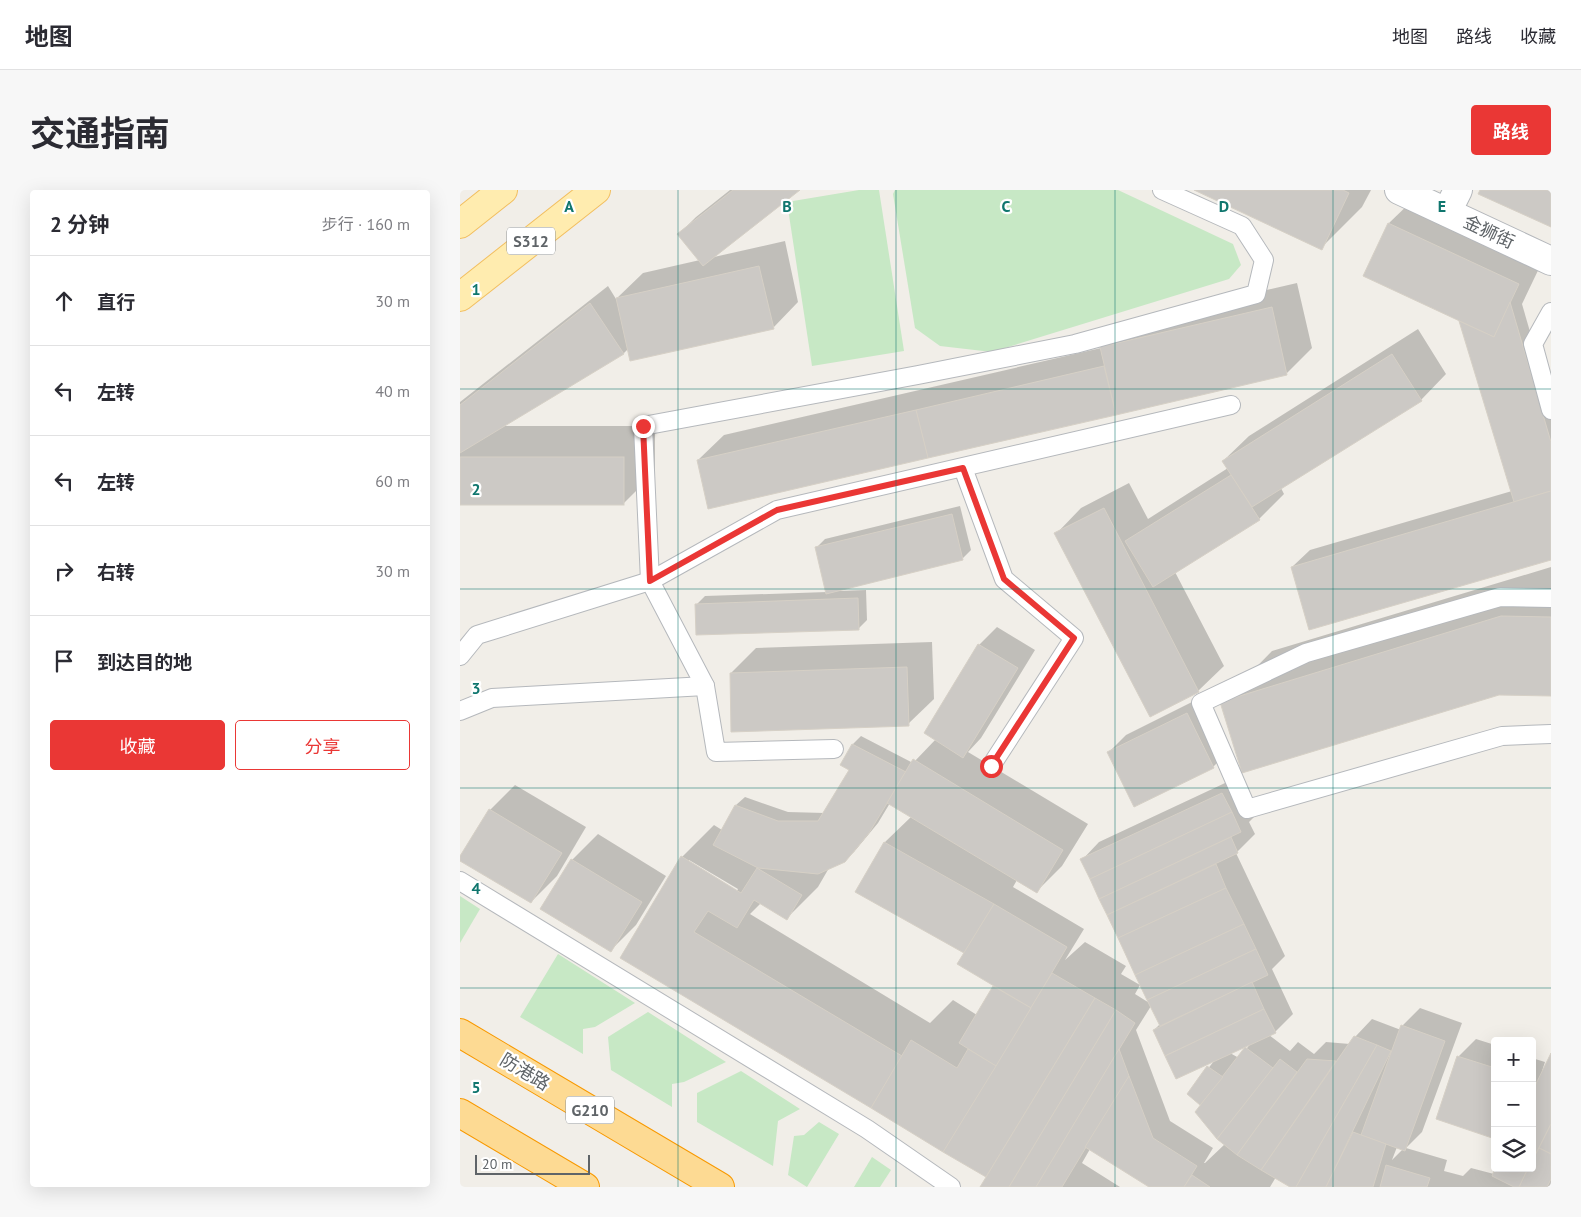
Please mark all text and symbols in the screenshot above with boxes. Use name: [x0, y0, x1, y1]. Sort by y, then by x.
text: 地图: [25, 21, 73, 52]
text: 地图: [1392, 25, 1428, 48]
text: 路线: [1456, 25, 1492, 48]
text: 收藏: [1520, 25, 1556, 48]
button: 路线: [1471, 105, 1551, 155]
text: 交通指南: [30, 110, 170, 156]
text: A: [564, 196, 574, 216]
text: B: [782, 196, 792, 216]
text: C: [1002, 196, 1011, 216]
text: D: [1219, 196, 1229, 216]
text: E: [1438, 196, 1446, 216]
street label: 金狮街: [1460, 210, 1519, 253]
text: 2 分钟: [50, 211, 109, 238]
text: 步行 · 160 m: [322, 214, 410, 234]
road number: S312: [507, 227, 555, 254]
text: 1: [471, 279, 481, 299]
icon: ahead: [50, 287, 78, 315]
text: 直行: [97, 290, 135, 314]
text: 30 m: [375, 291, 410, 311]
icon: left: [50, 377, 78, 405]
text: 左转: [97, 380, 135, 404]
text: 40 m: [375, 381, 410, 401]
route end: [632, 415, 655, 438]
icon: left: [50, 467, 78, 495]
text: 左转: [97, 470, 135, 494]
text: 60 m: [375, 471, 410, 491]
text: 2: [471, 479, 481, 499]
icon: right: [50, 557, 78, 585]
text: 右转: [97, 560, 135, 584]
text: 30 m: [375, 561, 410, 581]
icon: arrive: [50, 647, 78, 675]
text: 到达目的地: [97, 650, 192, 674]
text: 3: [471, 678, 481, 698]
button: 收藏: [50, 720, 225, 770]
button: 分享: [235, 720, 410, 770]
route start: [980, 755, 1003, 778]
text: 4: [471, 878, 481, 898]
map controls: [1491, 1037, 1536, 1172]
button: +: [1491, 1037, 1536, 1082]
street label: 防港路: [496, 1048, 554, 1095]
text: 5: [471, 1077, 481, 1097]
button: −: [1491, 1082, 1536, 1127]
road number: G210: [566, 1096, 614, 1124]
button: layers: [1491, 1127, 1536, 1172]
scale bar: [475, 1152, 590, 1175]
text: 20 m: [482, 1155, 512, 1173]

